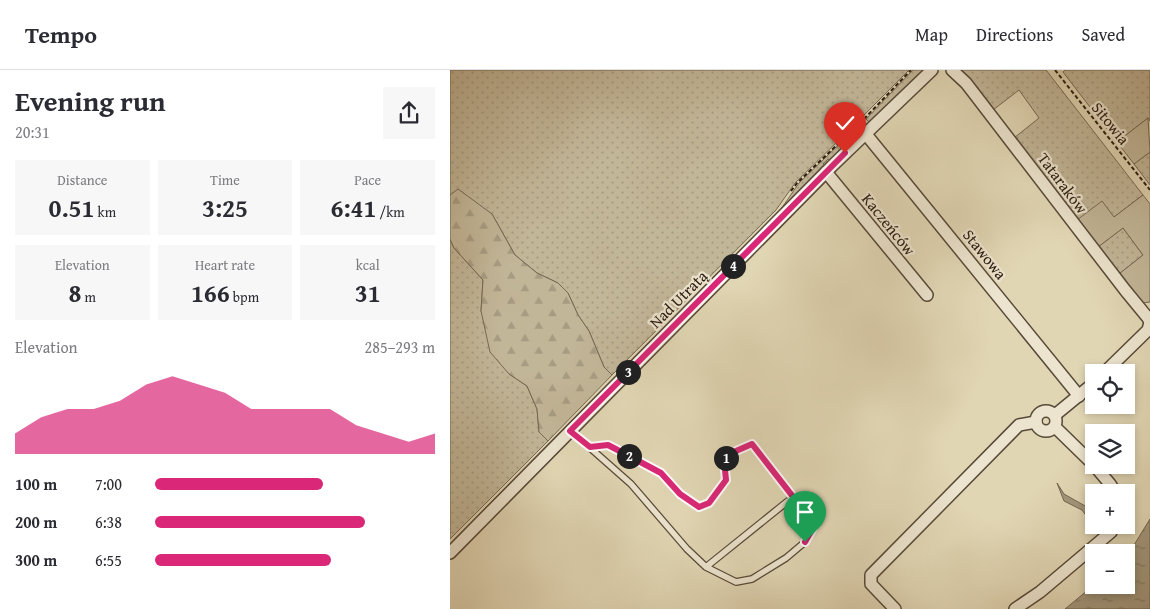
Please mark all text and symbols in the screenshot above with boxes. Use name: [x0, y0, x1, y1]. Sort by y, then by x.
text: Tempo: [25, 17, 97, 52]
text: Map: [915, 21, 948, 48]
text: Directions: [976, 21, 1053, 48]
text: Saved: [1081, 21, 1125, 48]
text: Evening run: [15, 80, 166, 121]
button: share: [383, 87, 435, 139]
street label: Sitowia: [1086, 96, 1136, 150]
pin: [824, 102, 866, 153]
icon: check: [831, 109, 859, 137]
text: 20:31: [15, 120, 50, 144]
street label: Tataraków: [1032, 148, 1094, 219]
text: Distance: [57, 170, 107, 190]
text: Time: [210, 170, 240, 190]
text: Pace: [354, 170, 381, 190]
street label: Kaczeńców: [856, 188, 922, 261]
text: 0.51: [49, 190, 94, 226]
text: 3:25: [202, 190, 248, 226]
text: 6:41: [331, 190, 377, 226]
text: km: [94, 202, 116, 222]
text: /km: [377, 202, 405, 222]
street label: Stawowa: [957, 224, 1013, 285]
pin: 4: [720, 254, 746, 278]
text: Elevation: [55, 255, 110, 275]
text: Heart rate: [195, 255, 255, 275]
text: kcal: [356, 255, 380, 275]
text: 4: [730, 256, 737, 276]
street label: Nad Utratą: [644, 264, 713, 333]
text: 8: [69, 275, 82, 311]
text: 166: [191, 275, 230, 311]
text: 31: [355, 275, 381, 311]
text: m: [82, 287, 96, 307]
text: bpm: [230, 287, 259, 307]
text: Elevation: [15, 335, 78, 359]
text: 285–293 m: [365, 335, 435, 359]
pin: 3: [616, 360, 640, 384]
text: 3: [625, 362, 632, 382]
map controls: [1085, 364, 1135, 594]
button: locate: [1085, 364, 1135, 414]
button: layers: [1085, 424, 1135, 474]
pin: 2: [616, 444, 642, 468]
text: 2: [626, 446, 633, 466]
pin: 1: [714, 446, 738, 470]
text: 1: [723, 448, 730, 468]
text: 100 m: [15, 472, 57, 496]
text: 7:00: [95, 472, 122, 496]
button: +: [1085, 484, 1135, 534]
pin: [784, 491, 826, 542]
icon: arrive: [791, 498, 819, 526]
text: 200 m: [15, 510, 57, 534]
text: 6:38: [95, 510, 122, 534]
button: −: [1085, 544, 1135, 594]
text: 300 m: [15, 548, 57, 572]
text: 6:55: [95, 548, 122, 572]

